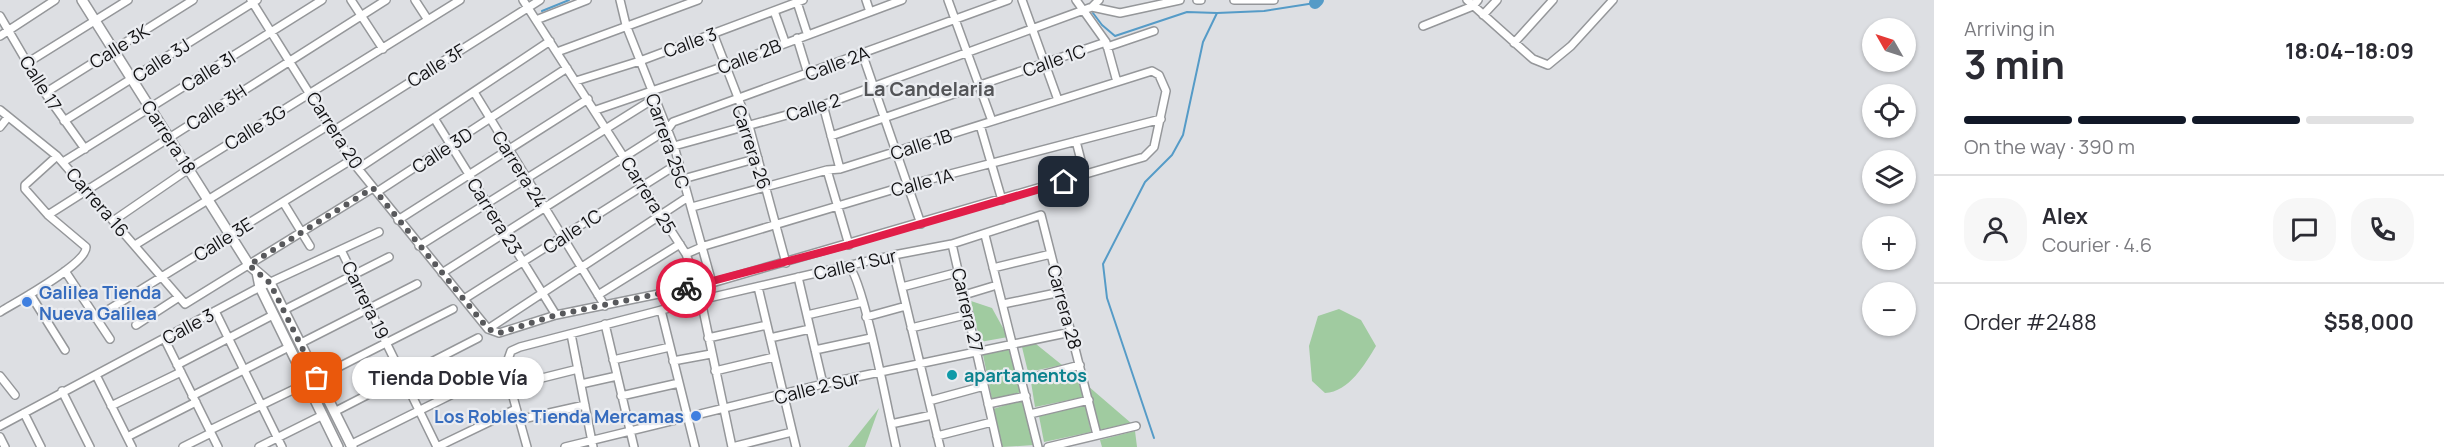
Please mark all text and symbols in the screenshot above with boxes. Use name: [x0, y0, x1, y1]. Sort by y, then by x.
text: Arriving in: [1964, 15, 2055, 42]
street label: Calle 3K: [85, 18, 154, 74]
north arrow: [1862, 18, 1916, 72]
map controls: [1862, 18, 1916, 336]
street label: Calle 3: [660, 21, 720, 63]
street label: Calle 3J: [128, 33, 194, 87]
street label: Calle 2B: [714, 33, 784, 79]
text: 18:04–18:09: [2285, 36, 2414, 66]
text: 3 min: [1964, 37, 2065, 91]
street label: Calle 3F: [402, 38, 470, 92]
street label: Calle 1C: [1019, 38, 1089, 82]
street label: Calle 2A: [802, 40, 873, 86]
street label: Calle 3I: [176, 45, 240, 97]
street label: Calle 17: [15, 51, 67, 115]
district label: La Candelaria: [863, 75, 995, 102]
street label: Calle 3H: [181, 79, 251, 135]
button: locate: [1862, 84, 1916, 138]
street label: Carrera 20: [301, 87, 369, 173]
street label: Calle 2: [783, 87, 843, 127]
street label: Carrera 25C: [640, 90, 696, 192]
street label: Carrera 18: [136, 95, 202, 179]
street label: Calle 3G: [220, 99, 290, 155]
street label: Carrera 26: [727, 102, 777, 192]
street label: Calle 3D: [407, 122, 477, 178]
street label: Calle 1B: [887, 123, 955, 165]
street label: Carrera 24: [487, 126, 553, 212]
text: On the way · 390 m: [1964, 133, 2135, 160]
button: layers: [1862, 150, 1916, 204]
street label: Carrera 25: [616, 152, 682, 238]
pin: [1038, 156, 1089, 207]
street label: Carrera 16: [61, 162, 135, 242]
street label: Calle 1A: [888, 162, 957, 202]
icon: home: [1047, 165, 1080, 198]
street label: Carrera 23: [462, 173, 528, 259]
button: person: [1964, 198, 2027, 261]
button: chat: [2273, 198, 2336, 261]
button: phone: [2351, 198, 2414, 261]
text: Alex: [2042, 201, 2088, 231]
street label: Calle 1C: [538, 203, 606, 259]
street label: Calle 3E: [189, 211, 257, 267]
button: +: [1862, 216, 1916, 270]
text: Courier · 4.6: [2042, 231, 2152, 258]
street label: Calle 1 Sur: [811, 243, 899, 285]
street label: Carrera 19: [337, 257, 395, 343]
courier: [656, 258, 716, 318]
street label: Carrera 28: [1042, 262, 1088, 352]
street label: Carrera 27: [947, 266, 989, 354]
icon: bike: [670, 272, 703, 305]
place label: Galilea Tienda Nueva Galilea: [39, 280, 161, 325]
button: −: [1862, 282, 1916, 336]
marker: Galilea Tienda Nueva Galilea: [20, 295, 34, 309]
street label: Calle 3: [158, 302, 218, 350]
text: Order #2488: [1964, 307, 2097, 337]
text: $58,000: [2324, 307, 2414, 337]
pin: [291, 352, 342, 403]
callout: Tienda Doble Vía: [353, 357, 545, 399]
icon: bag: [300, 361, 333, 394]
place label: apartamentos: [964, 363, 1087, 387]
text: Tienda Doble Vía: [368, 364, 528, 391]
street label: Calle 2 Sur: [772, 365, 863, 409]
marker: apartamentos: [945, 368, 959, 382]
place label: Los Robles Tienda Mercamas: [434, 404, 684, 428]
marker: Los Robles Tienda Mercamas: [689, 409, 703, 423]

